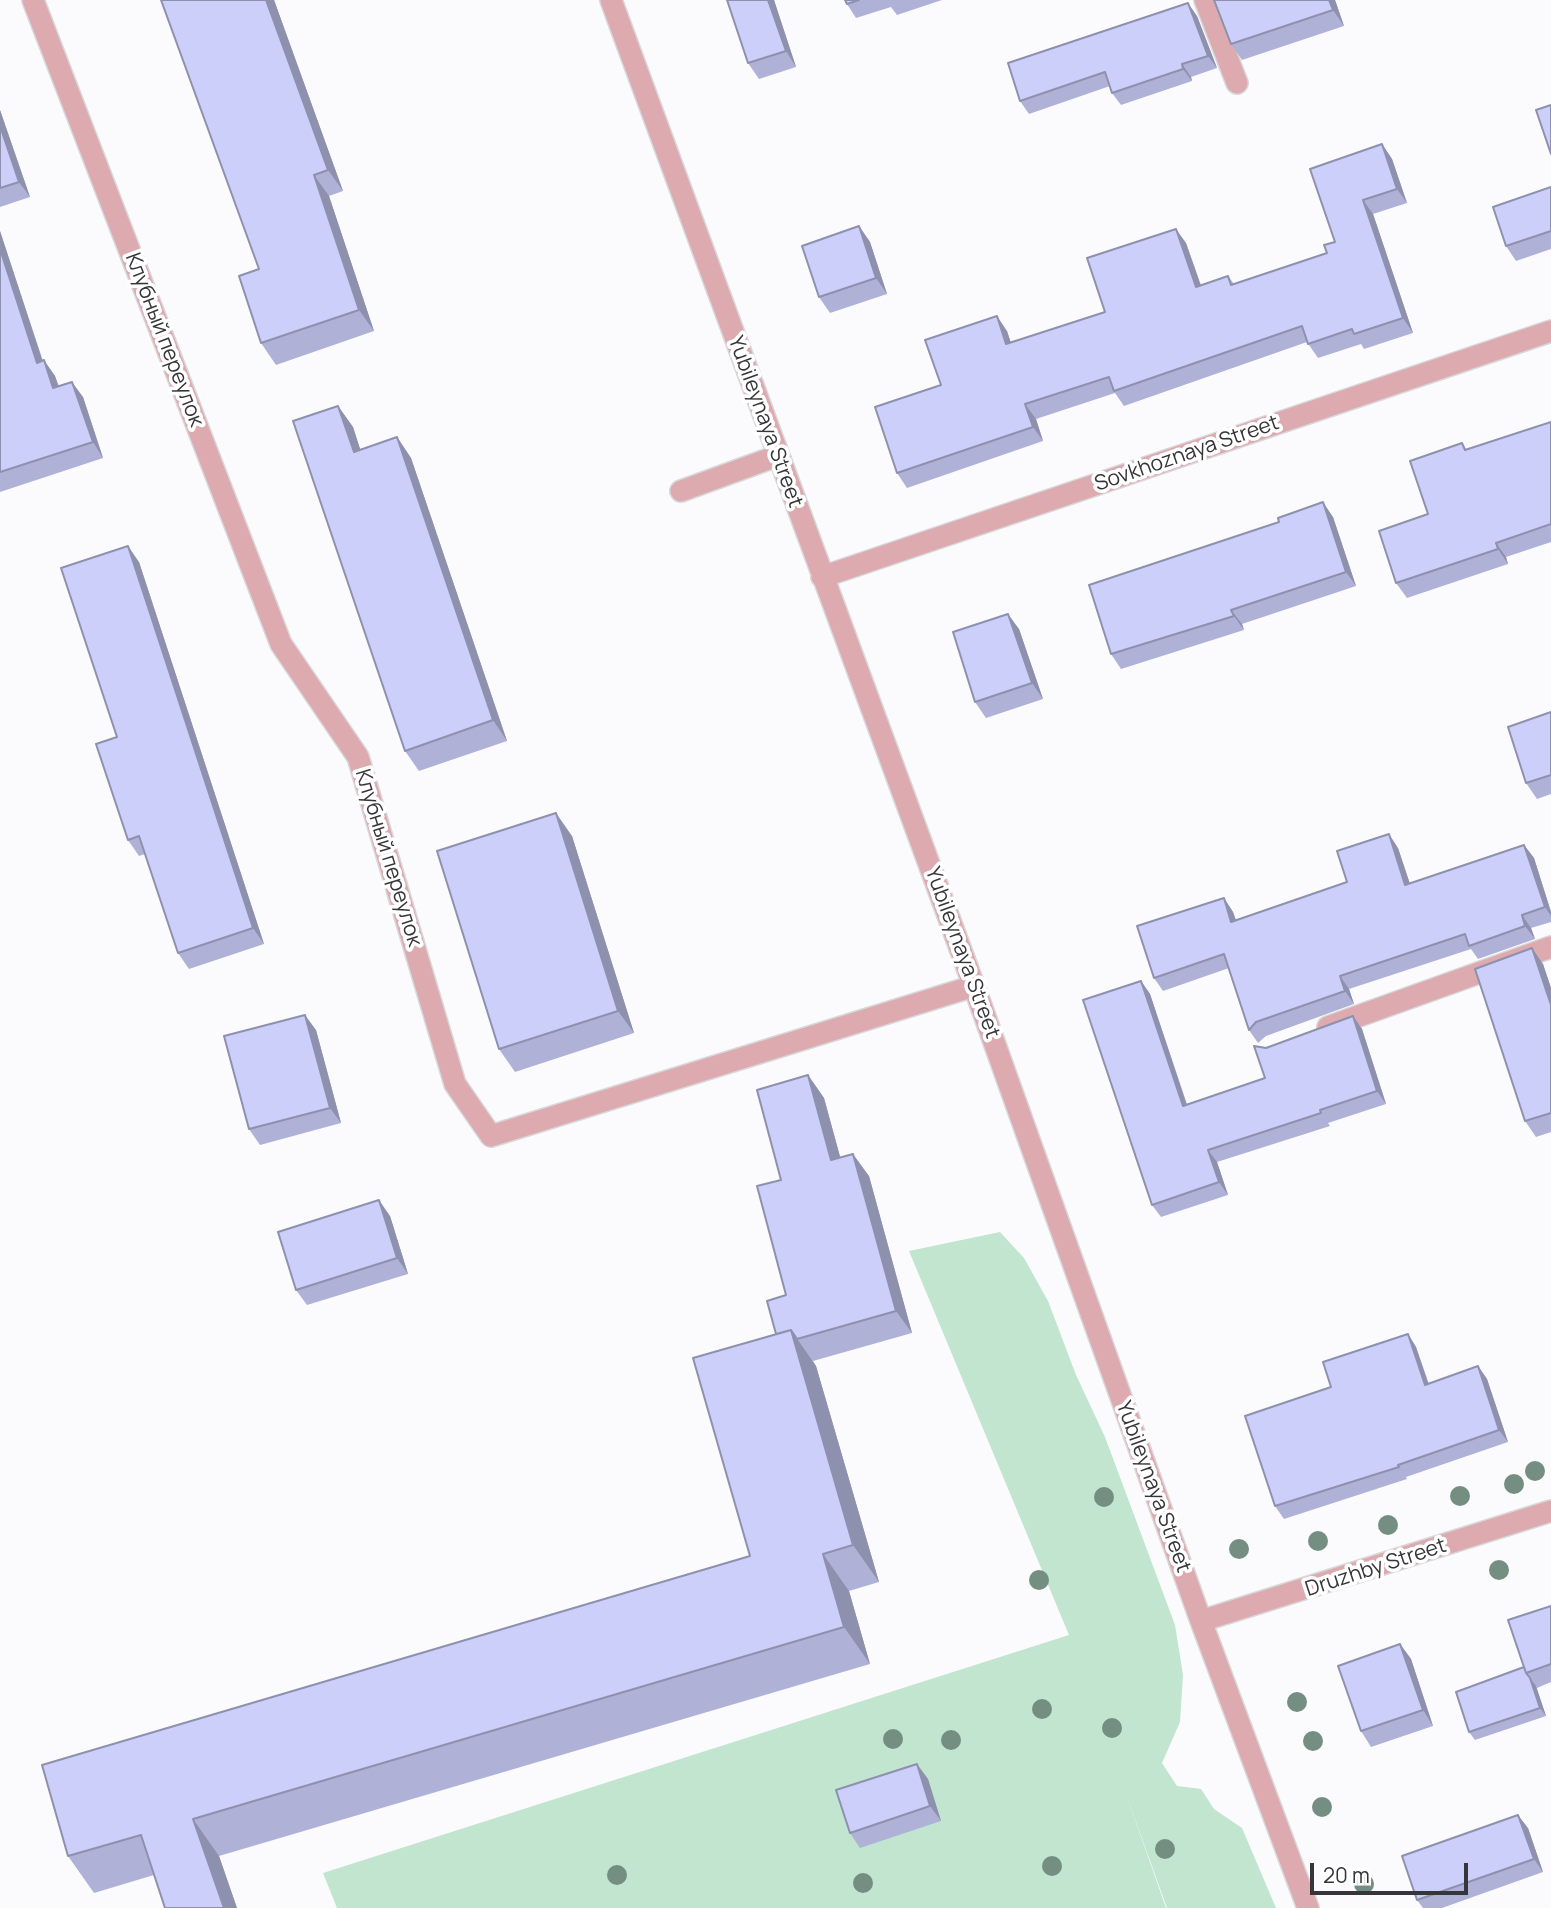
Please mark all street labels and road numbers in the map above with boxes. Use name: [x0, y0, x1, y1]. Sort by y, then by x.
street label: Клубный переулок: [119, 250, 209, 430]
street label: Yubileynaya Street: [722, 333, 808, 511]
street label: Sovkhoznaya Street: [1091, 411, 1283, 497]
street label: Клубный переулок: [349, 766, 427, 950]
street label: Yubileynaya Street: [919, 864, 1005, 1042]
street label: Yubileynaya Street: [1110, 1398, 1196, 1576]
street label: Druzhby Street: [1302, 1533, 1450, 1603]

